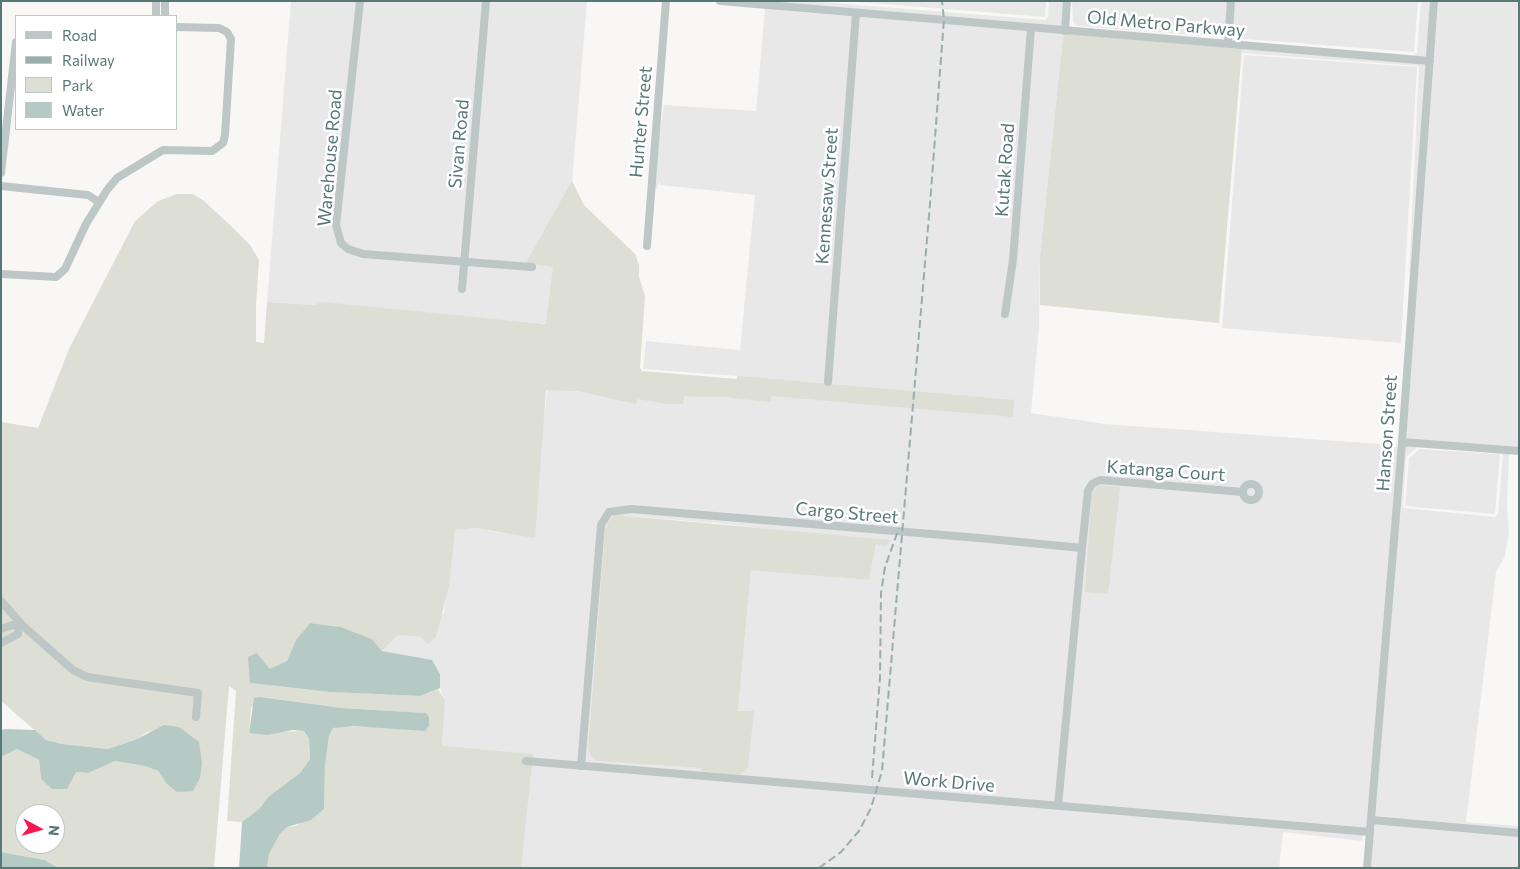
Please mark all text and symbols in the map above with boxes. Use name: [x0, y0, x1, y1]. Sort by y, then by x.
street label: Old Metro Parkway: [1086, 6, 1246, 42]
legend: [15, 15, 178, 130]
text: Road: [62, 26, 97, 44]
text: Railway: [62, 51, 115, 69]
street label: Hunter Street: [625, 65, 657, 179]
text: Park: [62, 76, 93, 94]
street label: Warehouse Road: [313, 89, 347, 227]
street label: Sivan Road: [444, 99, 474, 189]
text: Water: [62, 101, 104, 119]
street label: Kutak Road: [991, 122, 1019, 218]
street label: Kennesaw Street: [811, 127, 843, 265]
street label: Hanson Street: [1372, 374, 1402, 492]
street label: Katanga Court: [1106, 456, 1226, 486]
street label: Cargo Street: [794, 498, 900, 528]
street label: Work Drive: [902, 767, 996, 797]
north arrow: [15, 804, 65, 854]
text: N: [45, 824, 63, 837]

